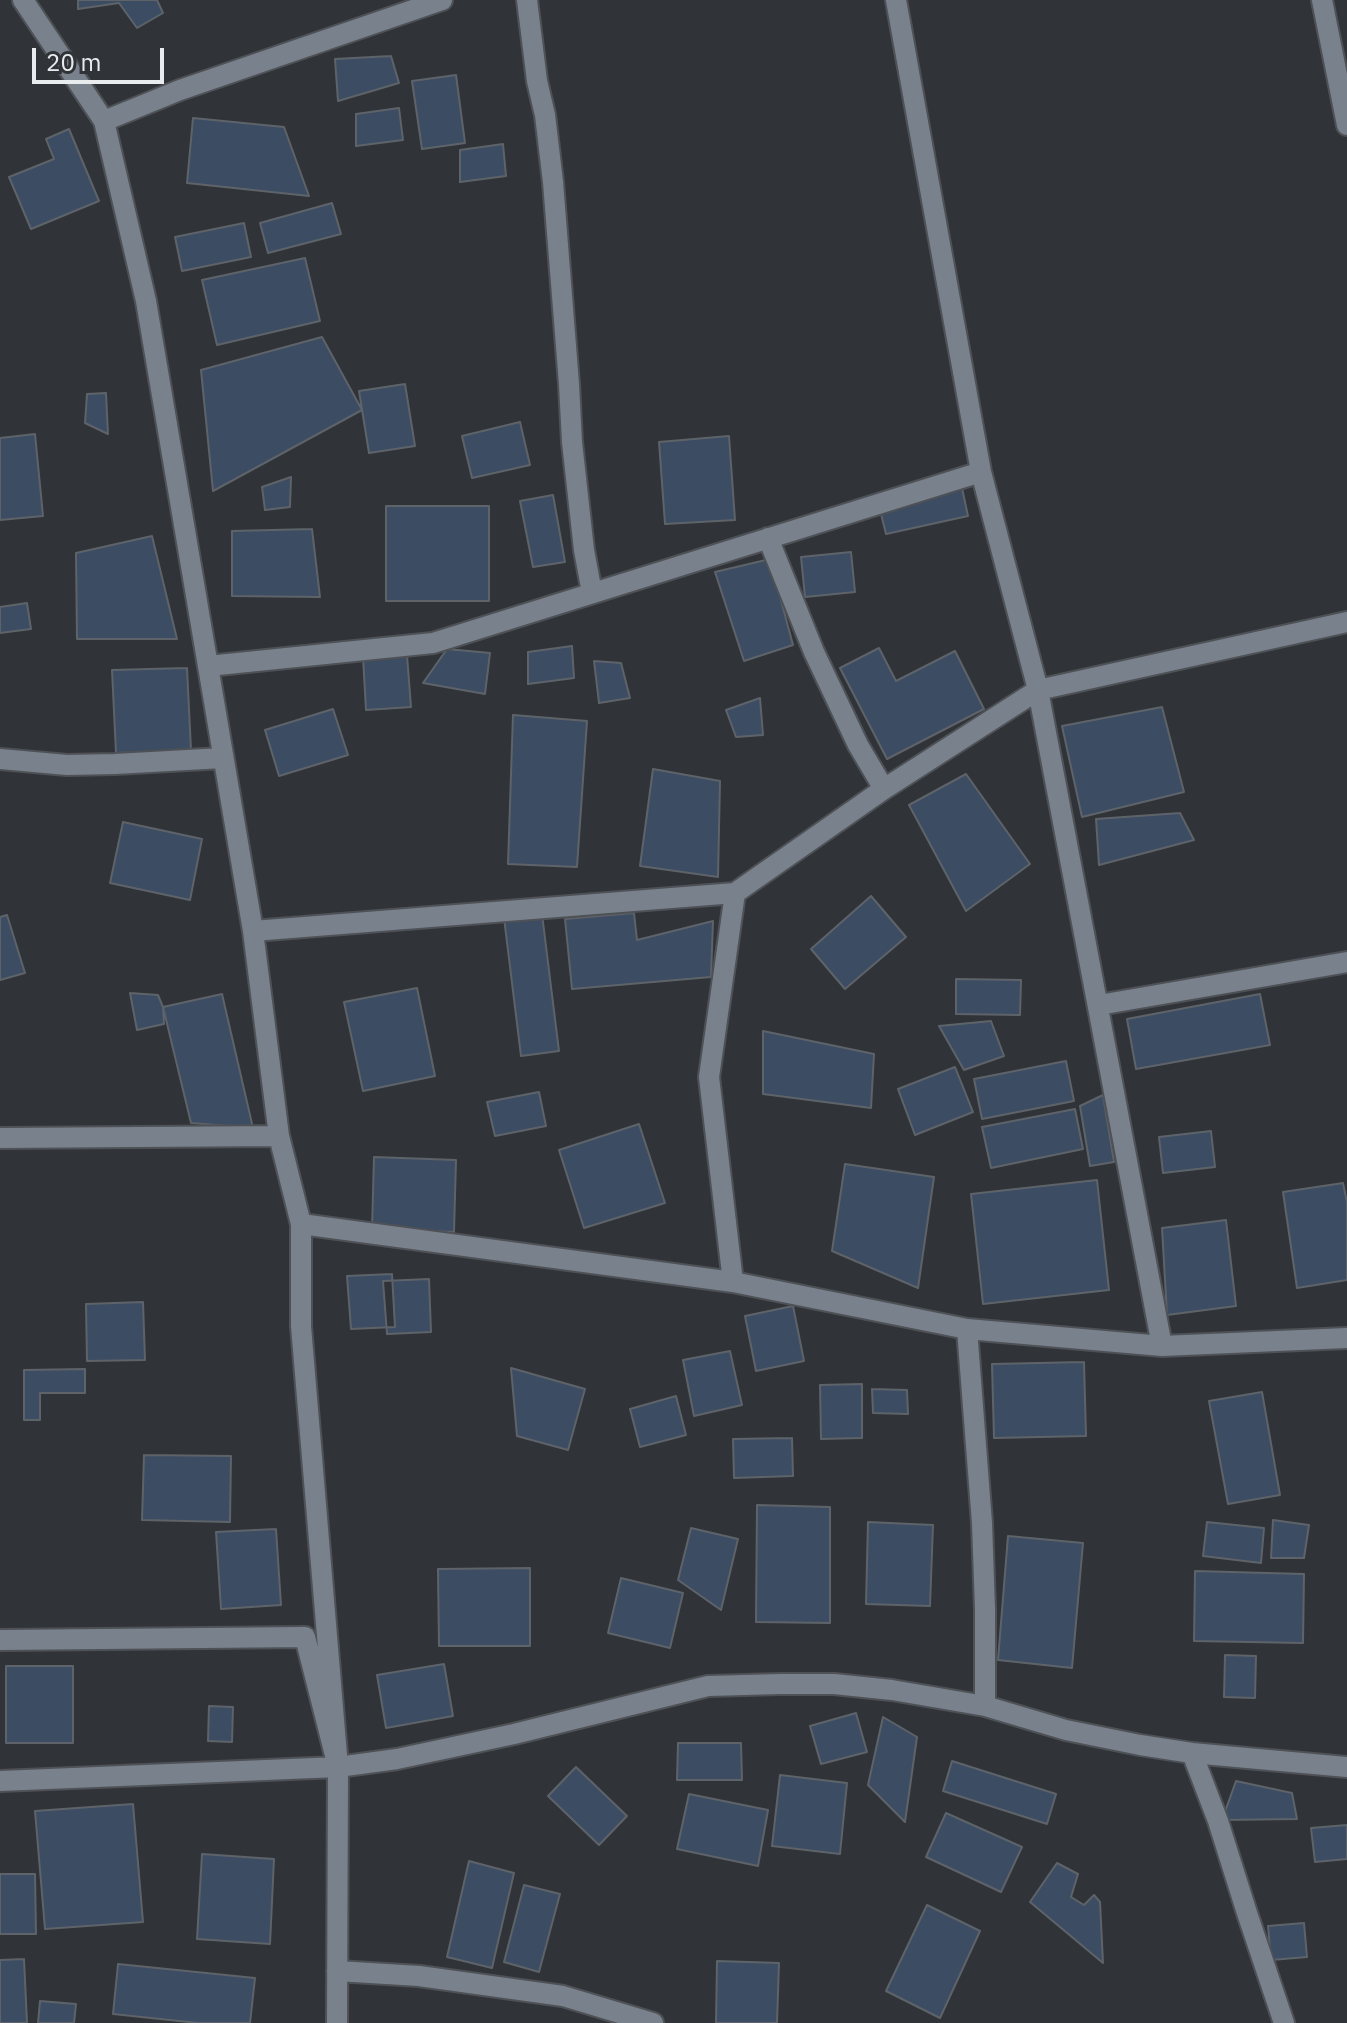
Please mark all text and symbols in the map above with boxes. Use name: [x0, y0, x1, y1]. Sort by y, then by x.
scale bar: [36, 32, 168, 82]
text: 20 m: [46, 46, 101, 78]

